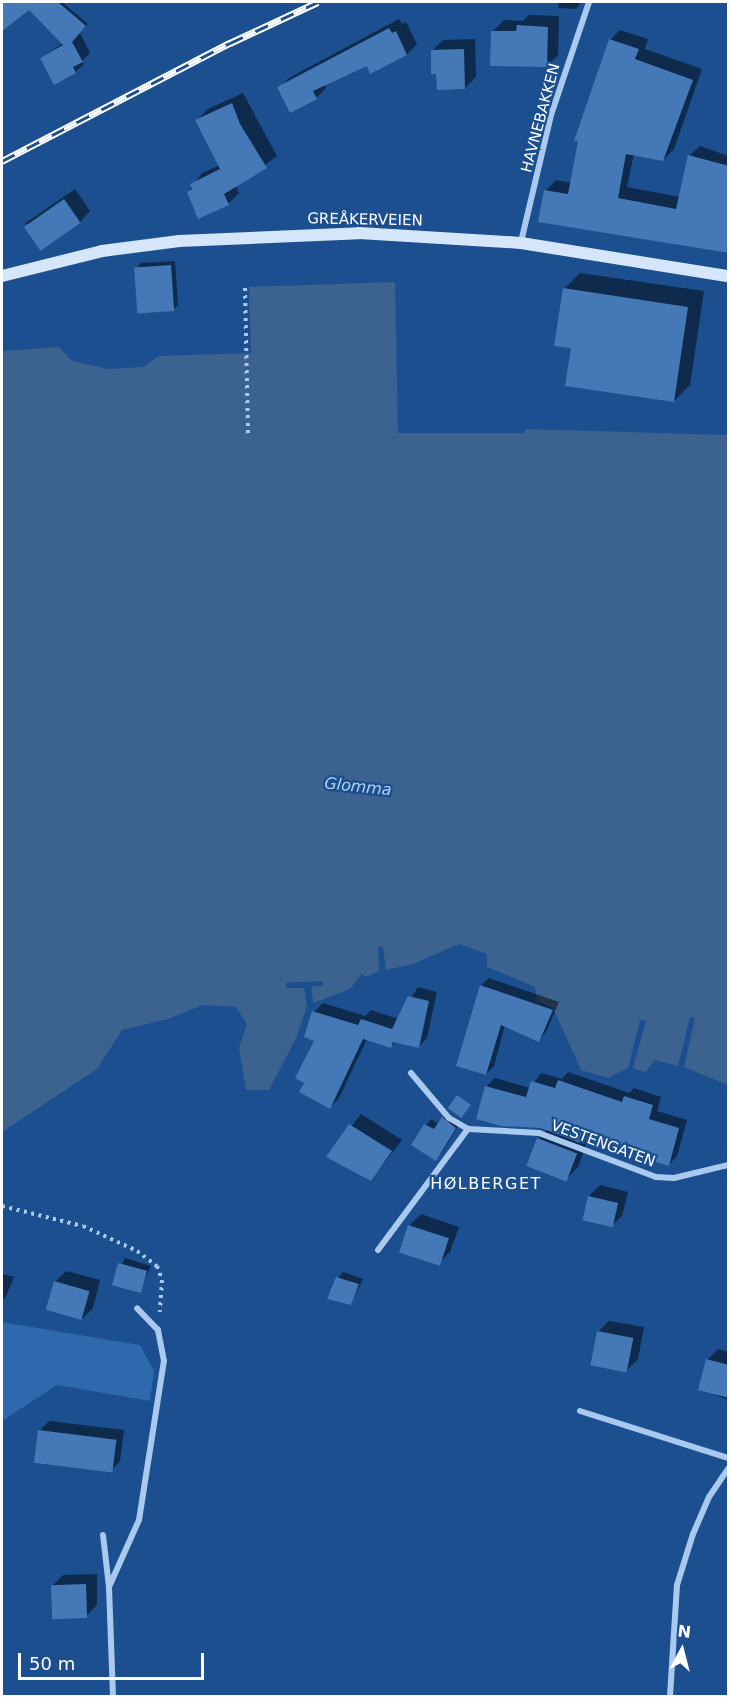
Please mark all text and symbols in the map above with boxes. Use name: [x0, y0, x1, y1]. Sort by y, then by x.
street label: HAVNEBAKKEN: [518, 61, 564, 175]
street label: GREÅKERVEIEN: [307, 210, 423, 230]
water label: Glomma: [323, 774, 393, 800]
street label: VESTENGATEN: [548, 1117, 658, 1171]
district label: HØLBERGET: [430, 1174, 542, 1194]
north arrow: [652, 1620, 712, 1680]
text: N: [676, 1621, 692, 1642]
scale bar: [21, 1641, 207, 1679]
text: 50 m: [29, 1653, 75, 1674]

